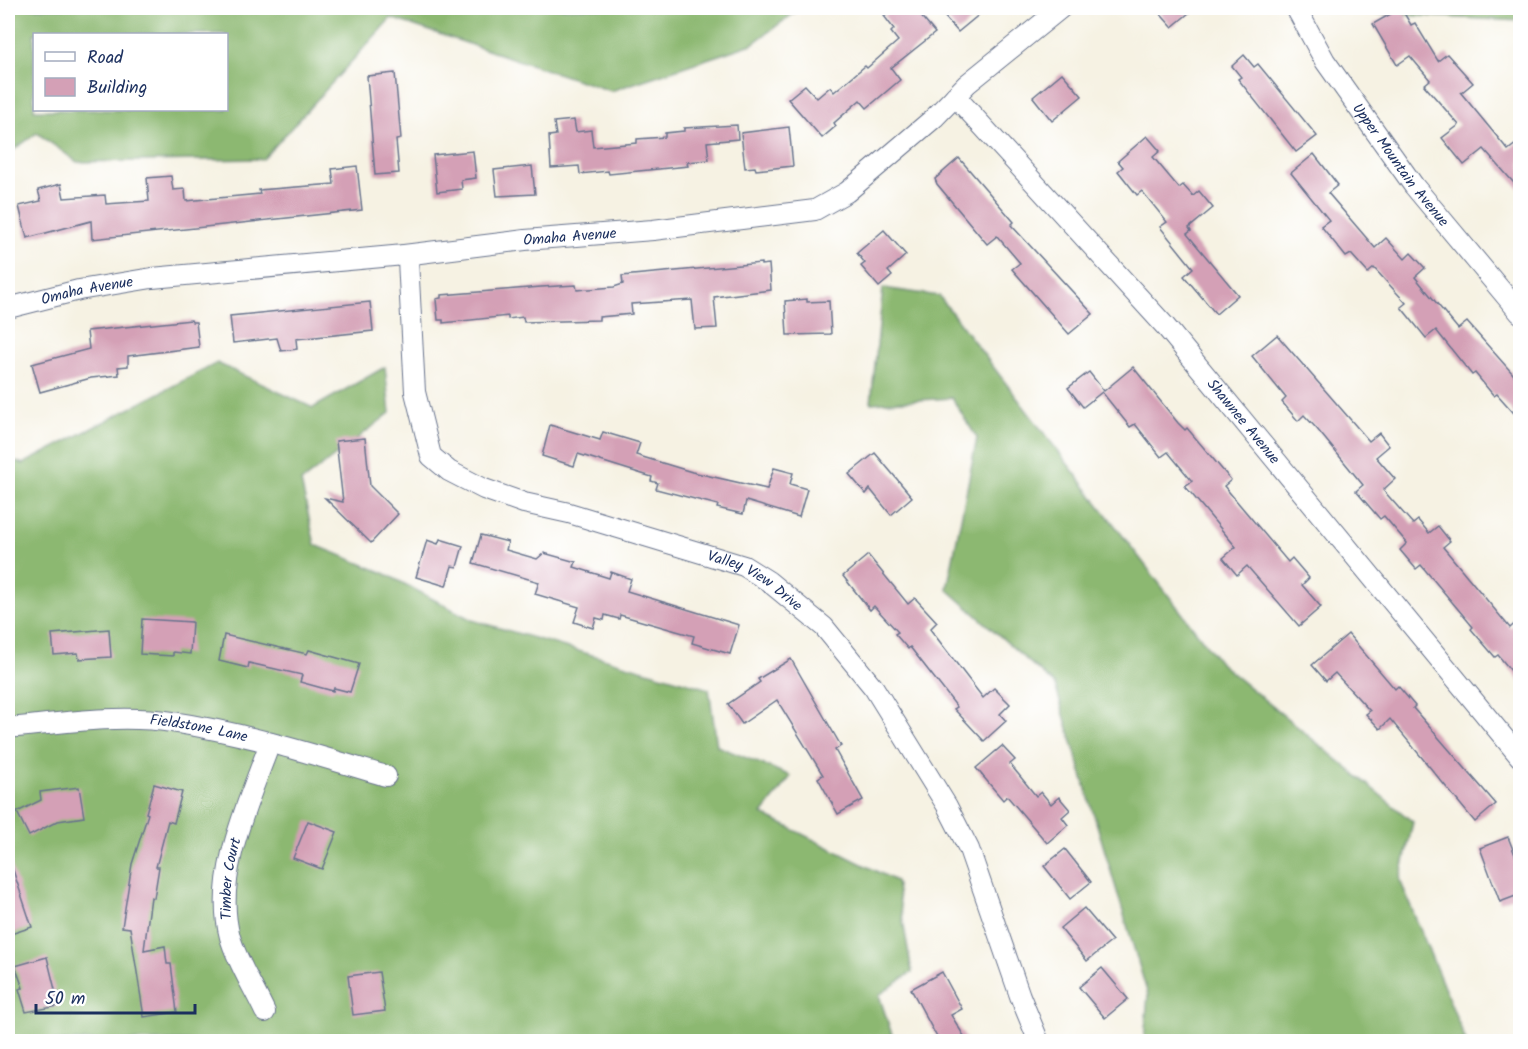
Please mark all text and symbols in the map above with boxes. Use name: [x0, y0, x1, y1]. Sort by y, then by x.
legend: [33, 33, 228, 111]
text: Road: [87, 44, 124, 73]
text: Building: [87, 74, 147, 103]
street label: Upper Mountain Avenue: [1346, 98, 1455, 233]
street label: Omaha Avenue: [522, 222, 618, 253]
street label: Omaha Avenue: [38, 270, 135, 312]
street label: Shawnee Avenue: [1200, 374, 1286, 470]
street label: Valley View Drive: [704, 545, 808, 618]
street label: Fieldstone Lane: [149, 709, 250, 750]
street label: Timber Court: [215, 835, 249, 921]
scale bar: [36, 977, 195, 1015]
text: 50 m: [45, 985, 85, 1014]

